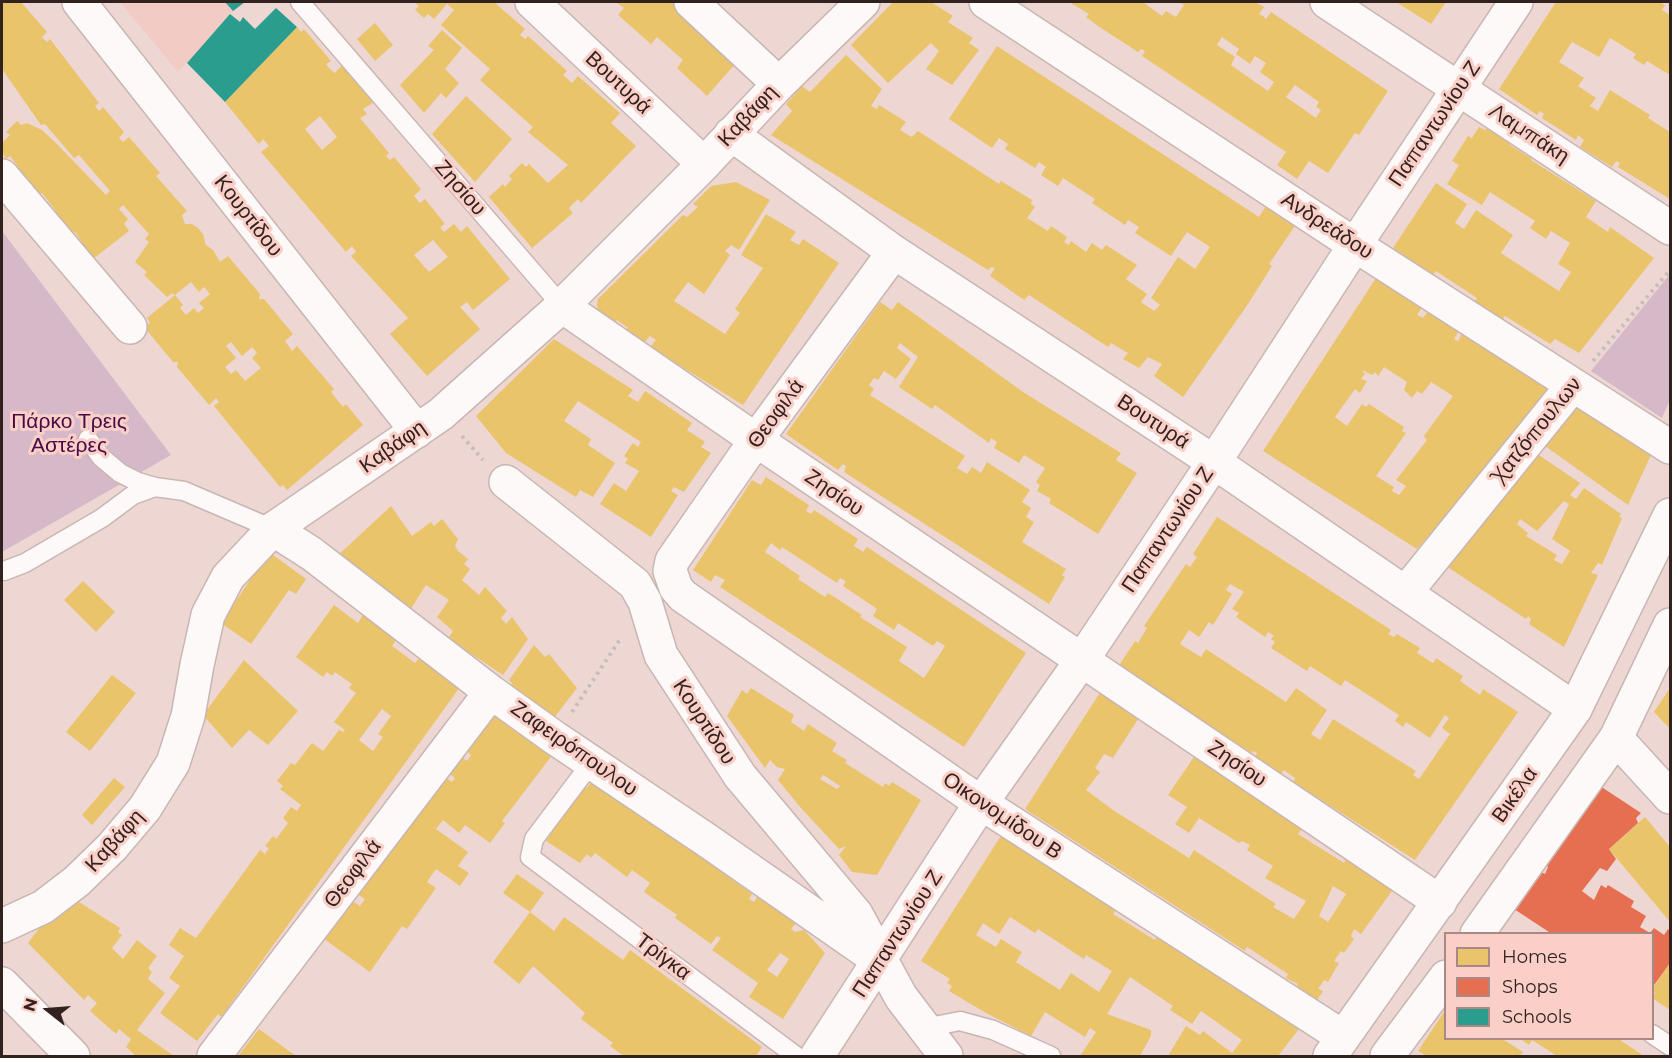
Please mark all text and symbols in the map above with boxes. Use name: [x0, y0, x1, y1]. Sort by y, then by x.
street label: Βουτυρά: [580, 46, 656, 120]
street label: Παπαντωνίου Ζ: [1384, 56, 1486, 192]
street label: Καβάφη: [713, 80, 783, 152]
street label: Λαμπάκη: [1484, 99, 1574, 169]
street label: Ζησίου: [429, 155, 491, 221]
street label: Κουρτίδου: [208, 170, 288, 262]
street label: Ανδρεάδου: [1276, 187, 1378, 265]
street label: Χατζόπουλων: [1487, 372, 1587, 488]
street label: Θεοφιλά: [743, 375, 809, 453]
street label: Βουτυρά: [1112, 389, 1194, 455]
park label: Πάρκο Τρεις Αστέρες: [11, 409, 127, 459]
street label: Καβάφη: [355, 415, 431, 479]
street label: Παπαντωνίου Ζ: [1117, 462, 1219, 598]
street label: Ζησίου: [800, 464, 868, 522]
street label: Κουρτίδου: [667, 675, 741, 769]
street label: Ζαφειρόπουλου: [506, 696, 642, 802]
street label: Ζησίου: [1203, 735, 1271, 793]
street label: Βικέλα: [1487, 762, 1543, 828]
street label: Οικονομίδου Β: [938, 767, 1066, 865]
street label: Καβάφη: [80, 805, 150, 877]
street label: Θεοφιλά: [319, 835, 387, 913]
street label: Παπαντωνίου Ζ: [848, 866, 948, 1002]
street label: Τρίγκα: [631, 928, 695, 986]
legend: [1444, 932, 1654, 1040]
text: Homes: [1502, 946, 1567, 968]
text: Shops: [1502, 976, 1558, 998]
north arrow: [18, 980, 78, 1040]
text: N: [19, 996, 41, 1014]
text: Schools: [1502, 1006, 1571, 1028]

